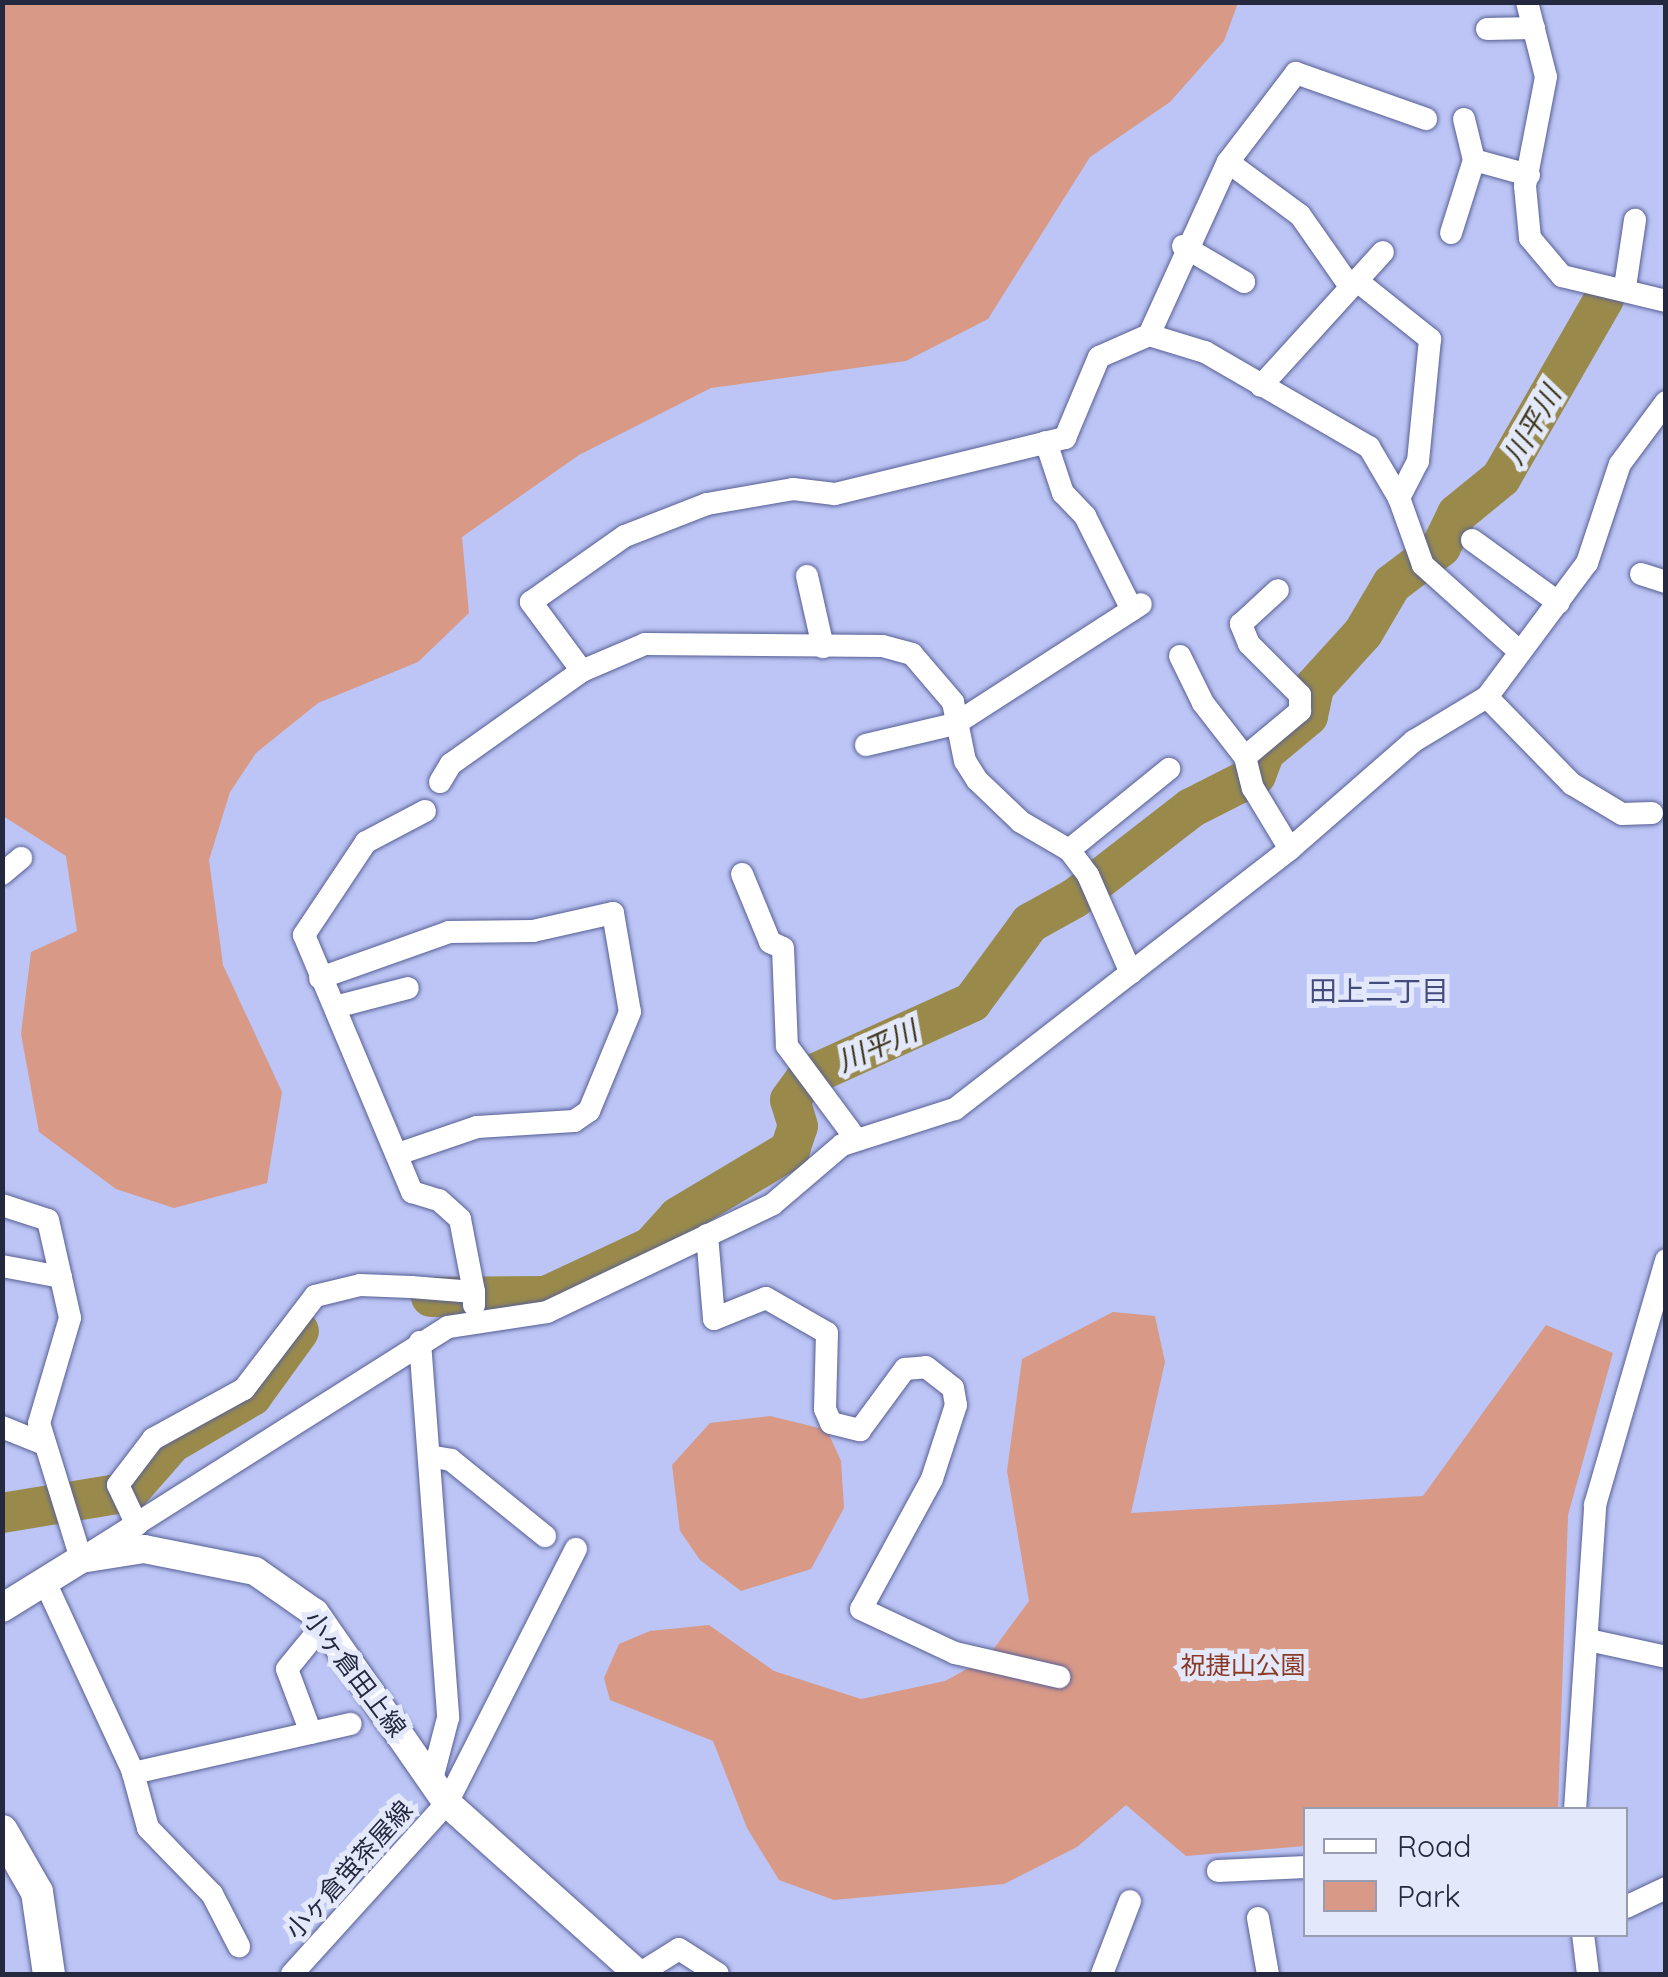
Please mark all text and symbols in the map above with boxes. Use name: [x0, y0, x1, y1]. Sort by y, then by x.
water label: 川平川: [1496, 380, 1568, 470]
district label: 田上二丁目: [1309, 974, 1449, 1008]
water label: 川平川: [832, 1014, 922, 1078]
street label: 小ヶ倉田上線: [298, 1605, 412, 1743]
park label: 祝捷山公園: [1181, 1650, 1305, 1680]
street label: 小ヶ倉蛍茶屋線: [279, 1795, 419, 1945]
legend: [1303, 1807, 1628, 1937]
text: Road: [1397, 1827, 1471, 1865]
text: Park: [1397, 1877, 1461, 1915]

